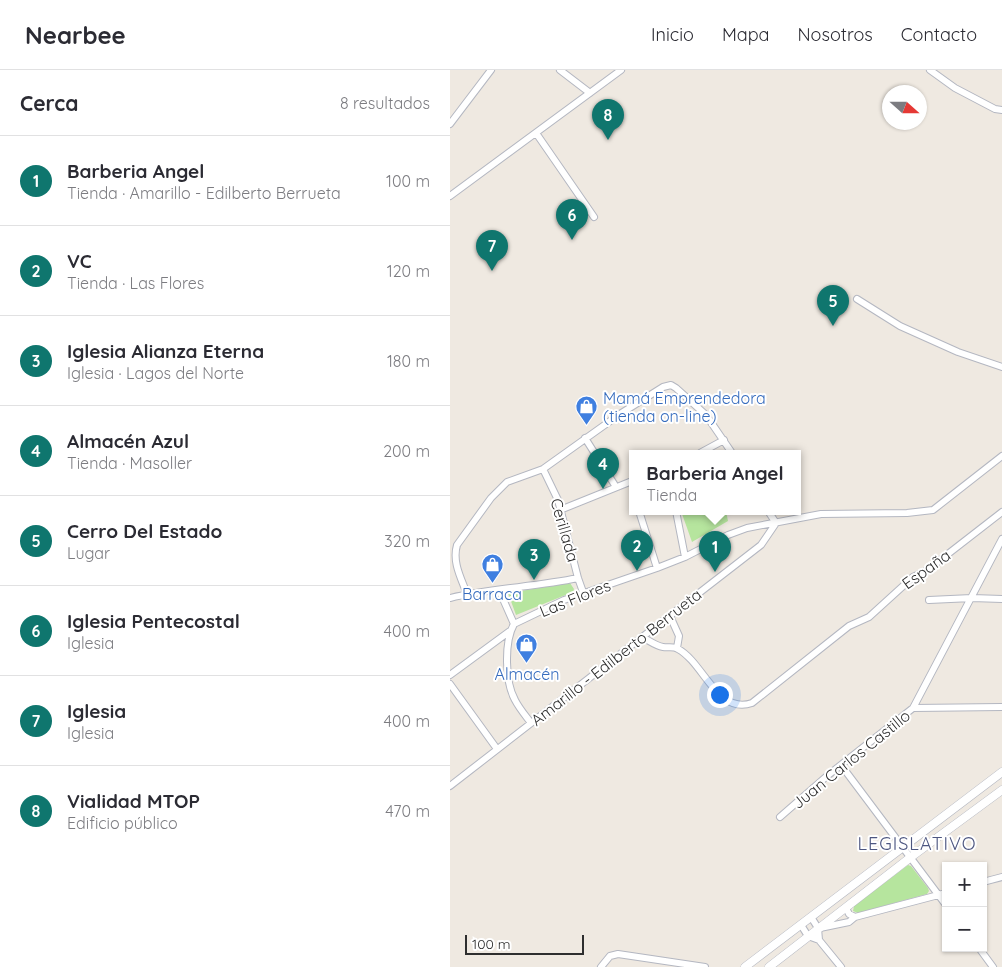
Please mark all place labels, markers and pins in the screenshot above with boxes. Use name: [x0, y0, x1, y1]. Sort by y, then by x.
pin: 8: [592, 99, 624, 140]
pin: 6: [556, 199, 588, 240]
pin: 7: [476, 230, 508, 271]
pin: 5: [817, 285, 849, 326]
place label: Mamá Emprendedora (tienda on-line): [603, 388, 766, 426]
shop icon: Mamá Emprendedora (tienda on-line): [575, 395, 599, 426]
pin: 4: [587, 448, 619, 489]
pin: 2: [621, 530, 653, 571]
pin: 1: [699, 531, 731, 572]
pin: 3: [518, 539, 550, 580]
shop icon: Barraca: [480, 553, 504, 584]
place label: Barraca: [462, 584, 522, 604]
shop icon: Almacén: [515, 633, 539, 664]
place label: Almacén: [495, 664, 559, 684]

